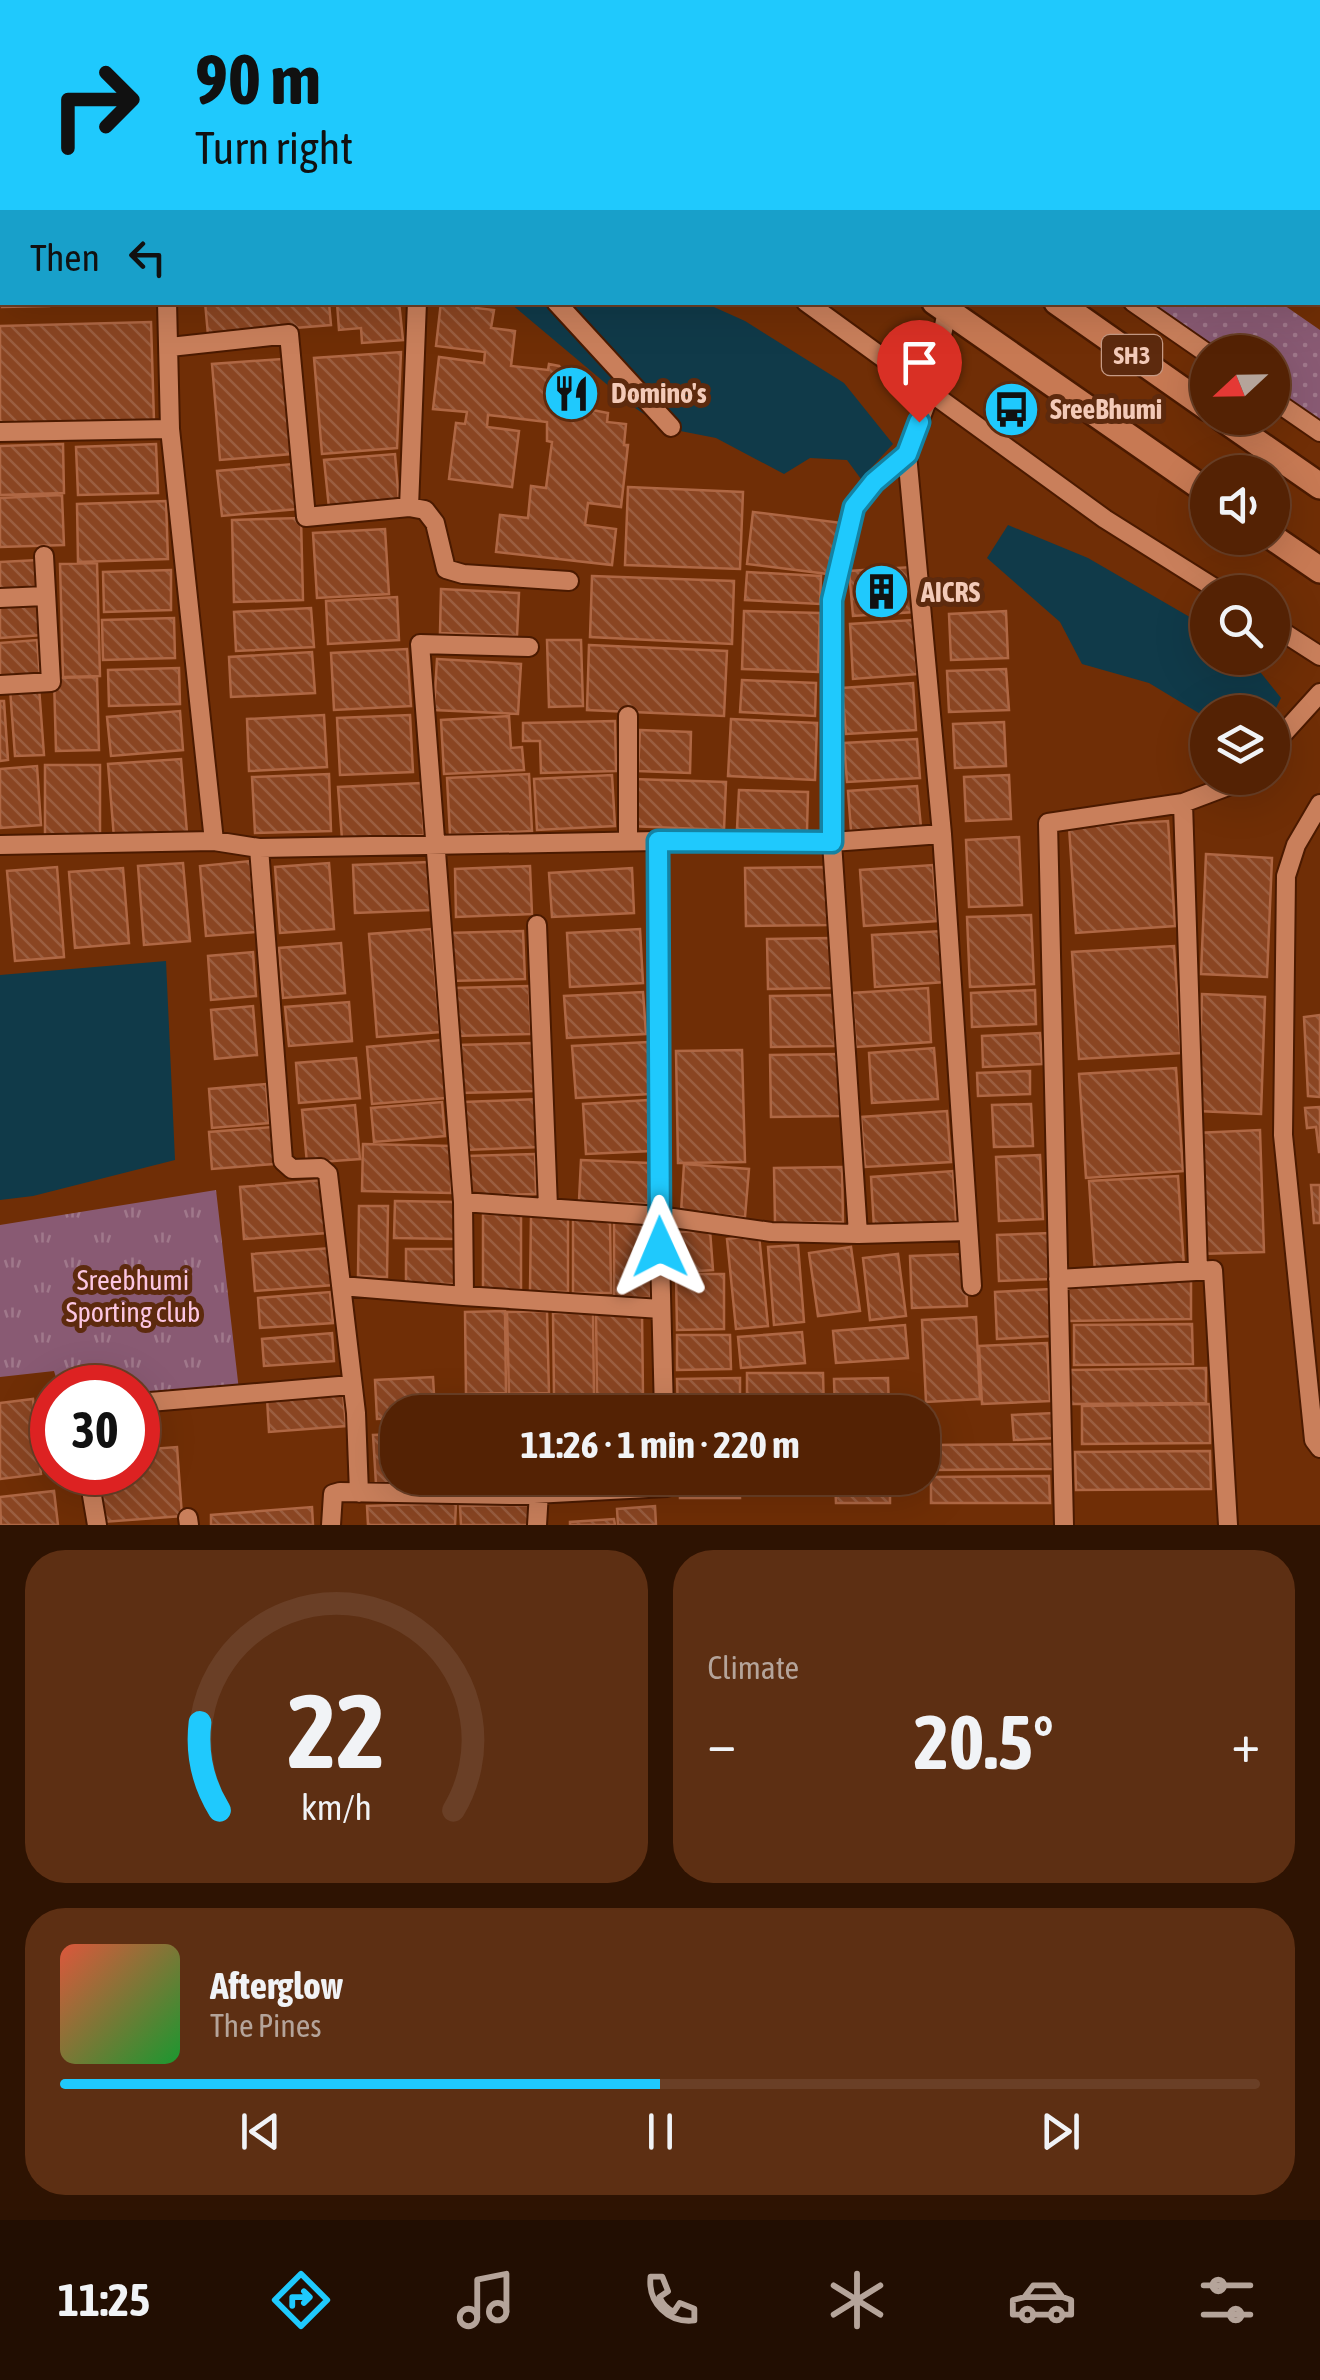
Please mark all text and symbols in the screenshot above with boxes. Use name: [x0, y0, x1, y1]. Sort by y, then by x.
text: 90 m: [195, 39, 321, 119]
icon: right: [30, 40, 160, 170]
text: Turn right: [195, 122, 353, 174]
icon: left: [120, 230, 175, 285]
text: Then: [30, 236, 100, 279]
pin: [877, 320, 962, 423]
icon: arrive: [892, 335, 947, 390]
road number: SH3: [1102, 335, 1162, 375]
north arrow: [1190, 335, 1290, 435]
map controls: [1190, 335, 1290, 795]
restaurant icon: Domino's: [542, 363, 602, 423]
place label: Domino's: [611, 377, 707, 409]
bus stop icon: SreeBhumi: [981, 379, 1041, 439]
place label: SreeBhumi: [1050, 393, 1162, 425]
button: sound: [1190, 455, 1290, 555]
building icon: AICRS: [852, 562, 912, 622]
button: search: [1190, 575, 1290, 675]
place label: AICRS: [920, 576, 980, 608]
button: layers: [1190, 695, 1290, 795]
position arrow: [608, 1195, 712, 1299]
park label: Sreebhumi Sporting club: [66, 1264, 200, 1328]
speed limit sign: 30: [30, 1365, 160, 1495]
text: 11:26 · 1 min · 220 m: [520, 1423, 800, 1466]
text: Climate: [708, 1649, 799, 1686]
text: 22: [287, 1671, 385, 1790]
text: 20.5°: [914, 1699, 1054, 1785]
text: −: [708, 1711, 736, 1774]
text: +: [1231, 1711, 1260, 1774]
text: km/h: [301, 1787, 372, 1828]
text: Afterglow: [210, 1964, 343, 2007]
text: The Pines: [210, 2007, 322, 2044]
icon: previous: [233, 2104, 288, 2159]
icon: pause: [633, 2104, 688, 2159]
icon: next: [1033, 2104, 1088, 2159]
icon: directions: [266, 2265, 336, 2335]
icon: music: [451, 2265, 521, 2335]
icon: phone: [636, 2265, 706, 2335]
icon: climate: [822, 2265, 892, 2335]
icon: car: [1007, 2265, 1077, 2335]
icon: filters: [1192, 2265, 1262, 2335]
text: 11:25: [58, 2274, 150, 2326]

